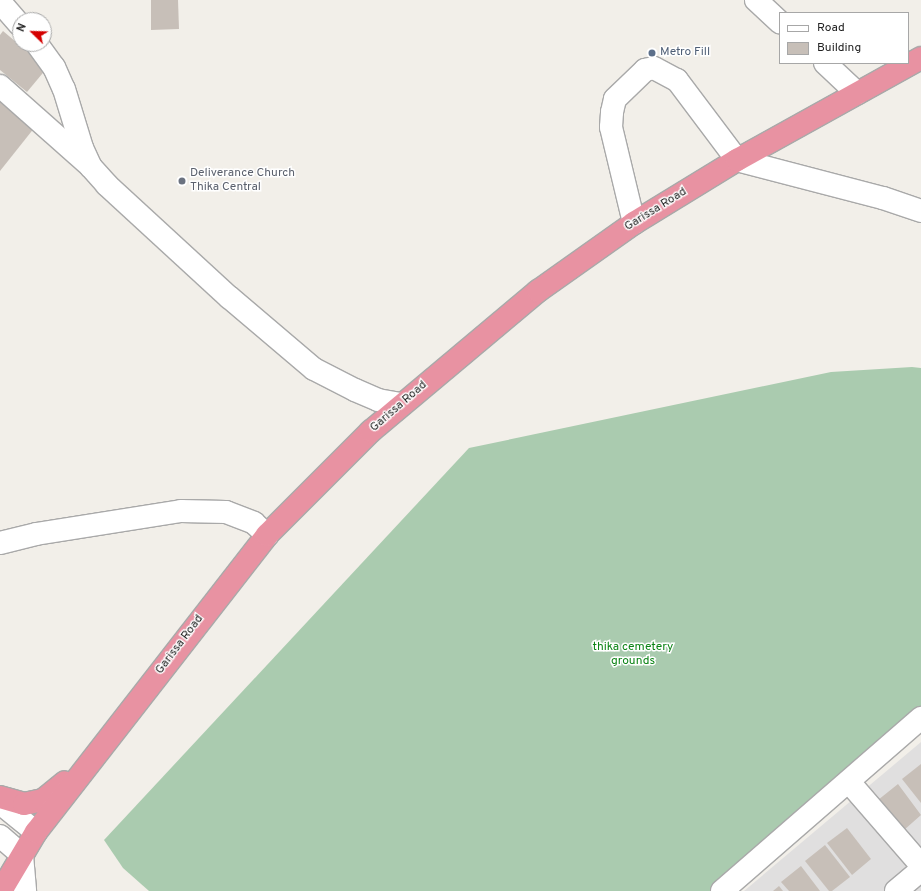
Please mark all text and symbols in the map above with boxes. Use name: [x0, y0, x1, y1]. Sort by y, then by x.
north arrow: [12, 12, 52, 52]
legend: [779, 12, 909, 64]
text: Road: [817, 20, 845, 36]
text: N: [14, 21, 30, 34]
text: Building: [817, 40, 861, 56]
place label: Metro Fill: [660, 46, 710, 60]
marker: Metro Fill: [647, 48, 657, 58]
place label: Deliverance Church Thika Central: [190, 167, 295, 195]
marker: Deliverance Church Thika Central: [177, 176, 187, 186]
street label: Garissa Road: [622, 185, 690, 235]
street label: Garissa Road: [368, 378, 430, 436]
street label: Garissa Road: [153, 613, 207, 677]
park label: thika cemetery grounds: [593, 641, 673, 669]

